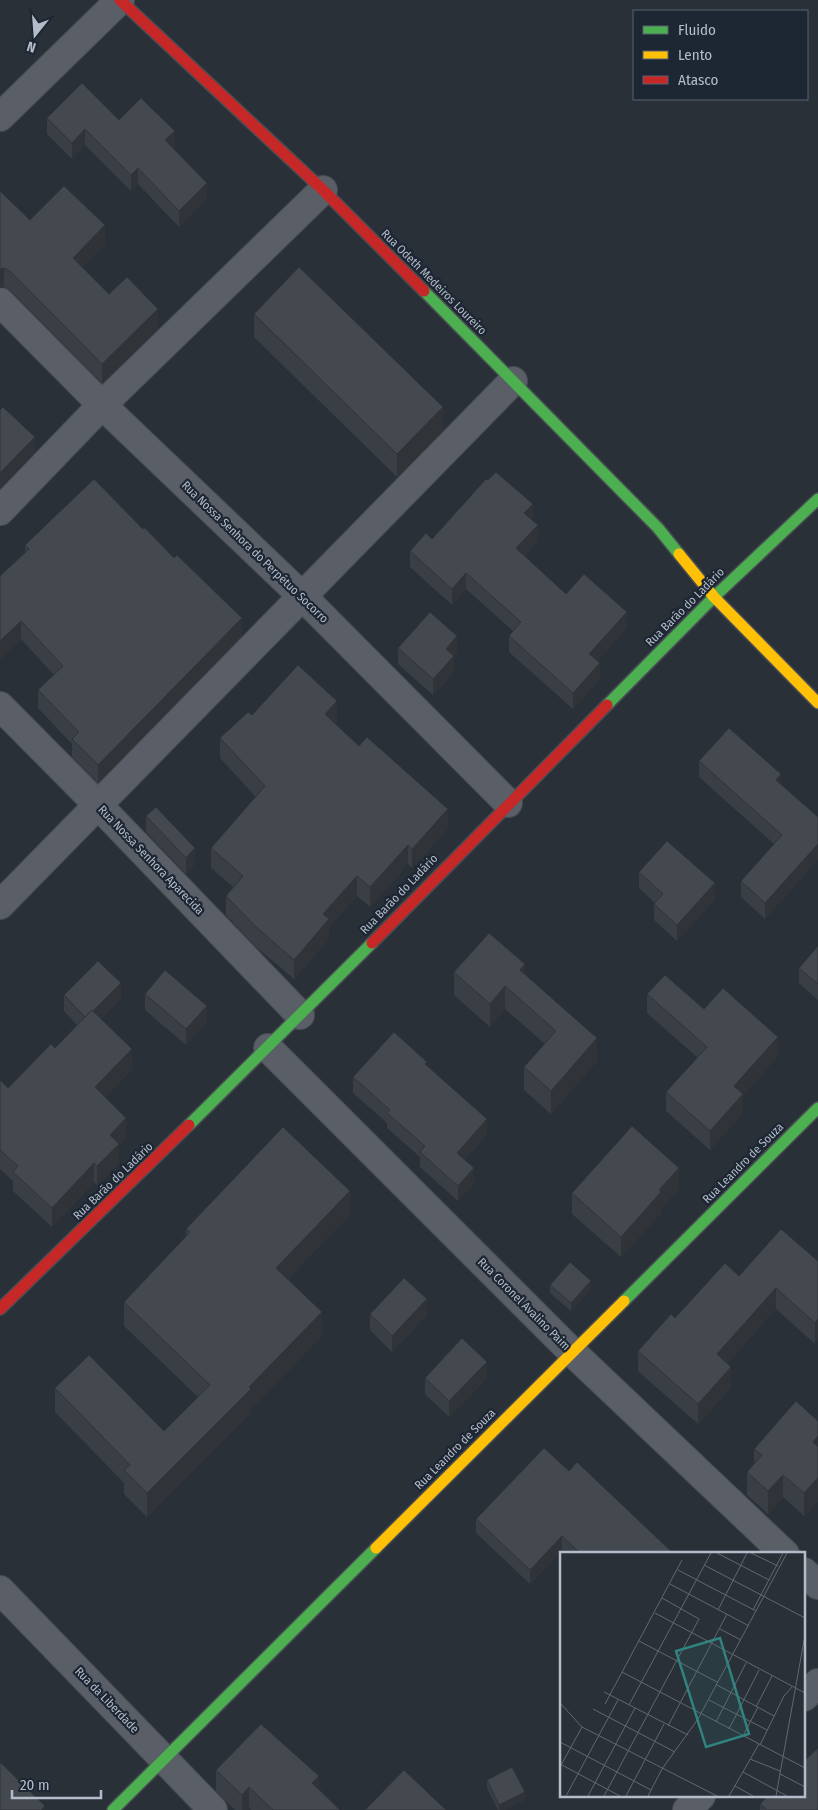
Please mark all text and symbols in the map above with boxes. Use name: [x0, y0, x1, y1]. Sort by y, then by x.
north arrow: [10, 10, 60, 60]
legend: [633, 10, 808, 100]
text: Fluido: [678, 21, 716, 39]
text: N: [25, 38, 38, 56]
text: Lento: [678, 46, 712, 64]
text: Atasco: [678, 71, 718, 89]
street label: Rua Odeth Medeiros Loureiro: [378, 226, 490, 338]
street label: Rua Nossa Senhora do Perpétuo Socorro: [179, 478, 331, 626]
street label: Rua Barão do Ladário: [643, 565, 727, 649]
street label: Rua Nossa Senhora Aparecida: [95, 803, 207, 917]
street label: Rua Barão do Ladário: [357, 851, 441, 937]
street label: Rua Leandro de Souza: [700, 1120, 786, 1206]
street label: Rua Barão do Ladário: [70, 1139, 156, 1223]
street label: Rua Coronel Avalino Paim: [475, 1255, 573, 1353]
street label: Rua Leandro de Souza: [412, 1406, 498, 1492]
inset map: [560, 1552, 806, 1798]
street label: Rua da Liberdade: [72, 1664, 142, 1736]
scale bar: [12, 1768, 101, 1800]
text: 20 m: [20, 1776, 50, 1794]

